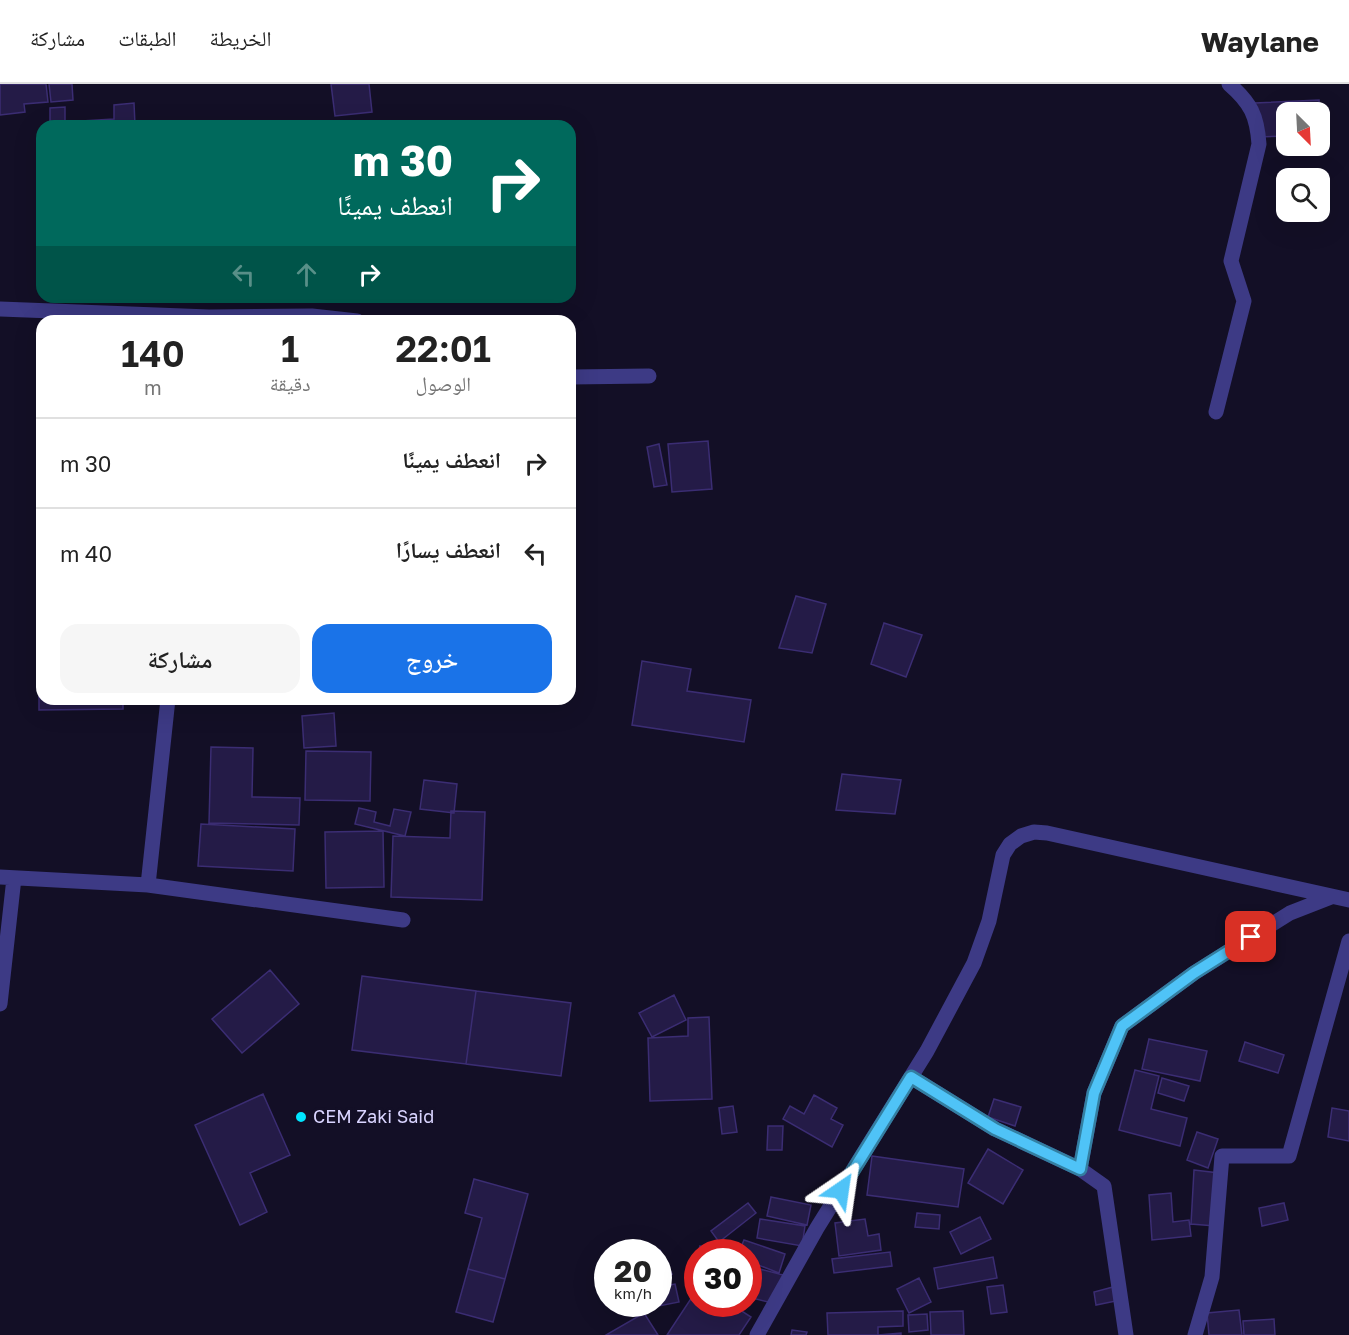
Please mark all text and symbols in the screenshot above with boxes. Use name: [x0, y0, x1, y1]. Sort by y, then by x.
text: مشاركة: [30, 25, 85, 51]
text: الطبقات: [118, 25, 177, 51]
text: الخريطة: [210, 25, 271, 51]
text: Waylane: [1201, 25, 1319, 58]
north arrow: [1276, 102, 1330, 156]
map controls: [1276, 102, 1330, 222]
text: 30 m: [353, 135, 453, 185]
icon: right: [474, 144, 552, 222]
button: search: [1276, 168, 1330, 222]
text: انعطف يمينًا: [337, 189, 453, 221]
icon: left: [227, 258, 260, 291]
icon: ahead: [290, 258, 323, 291]
icon: right: [353, 258, 386, 291]
text: 1: [281, 327, 299, 370]
text: 22:01: [396, 327, 491, 370]
text: 140: [121, 332, 185, 375]
text: دقيقة: [270, 371, 311, 395]
text: الوصول: [416, 371, 471, 395]
text: m: [144, 375, 162, 399]
text: انعطف يمينًا: [402, 446, 501, 473]
icon: right: [519, 447, 552, 480]
text: 30 m: [60, 450, 112, 477]
text: انعطف يسارًا: [396, 536, 501, 563]
icon: left: [519, 537, 552, 570]
text: 40 m: [60, 540, 112, 567]
button: مشاركة: [60, 624, 300, 693]
button: خروج: [312, 624, 552, 693]
pin: [1225, 911, 1276, 962]
icon: arrive: [1234, 920, 1267, 953]
place label: CEM Zaki Said: [313, 1105, 434, 1127]
marker: CEM Zaki Said: [294, 1110, 308, 1124]
position arrow: [809, 1158, 873, 1222]
speed limit sign: 30: [684, 1239, 762, 1317]
text: 20: [614, 1253, 652, 1289]
text: km/h: [614, 1284, 652, 1302]

